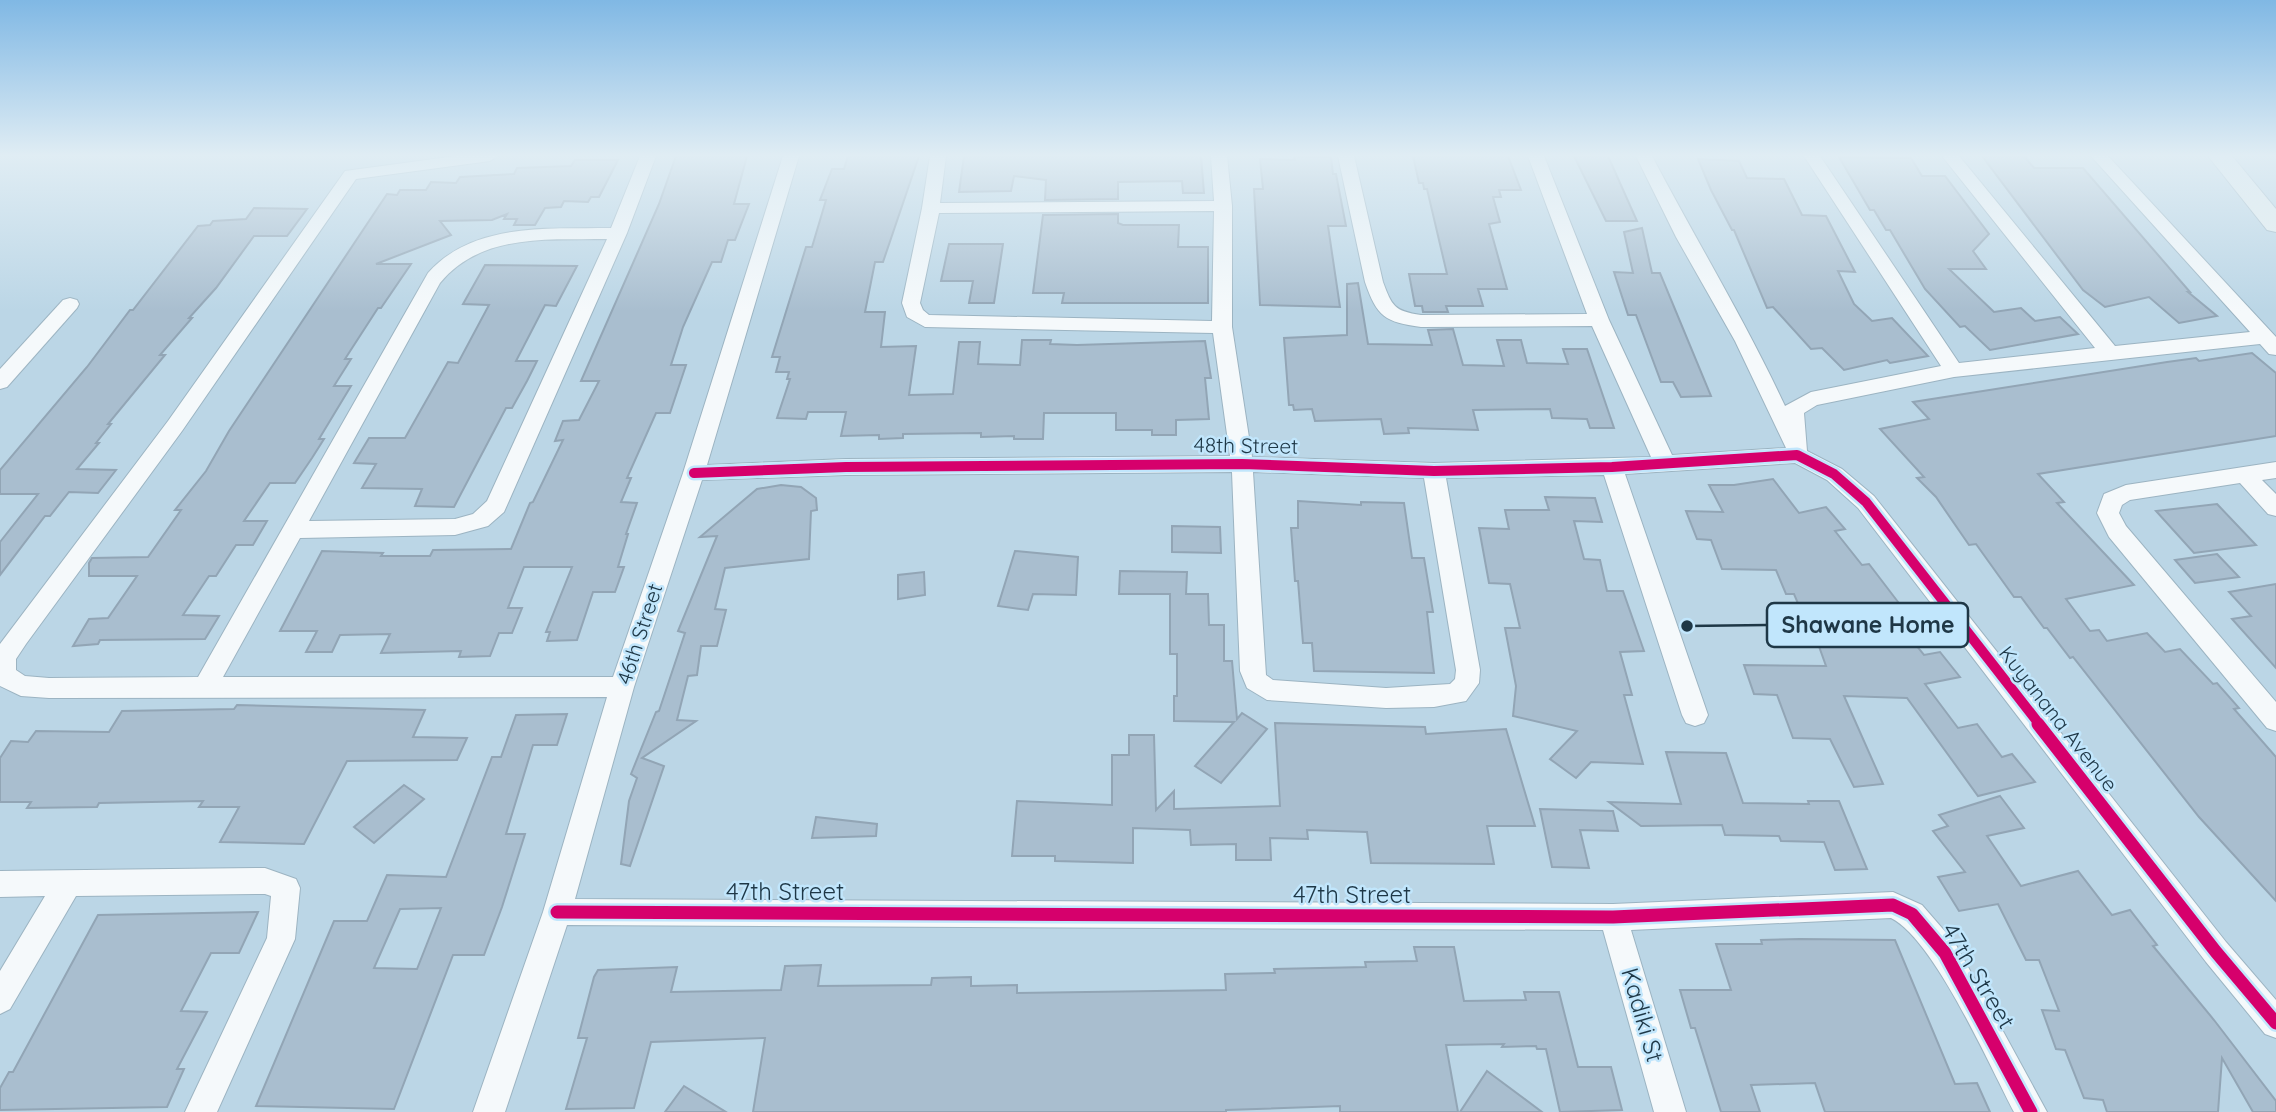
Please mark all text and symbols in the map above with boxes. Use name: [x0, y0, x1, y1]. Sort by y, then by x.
street label: 48th Street: [1194, 431, 1299, 459]
street label: 46th Street: [611, 580, 668, 687]
callout: Shawane Home: [1767, 603, 1968, 647]
text: Shawane Home: [1781, 610, 1955, 639]
street label: Kuyanana Avenue: [1994, 640, 2124, 796]
street label: 47th Street: [726, 876, 844, 906]
street label: 47th Street: [1293, 879, 1411, 909]
street label: 47th Street: [1936, 917, 2022, 1034]
street label: Kadiki St: [1615, 964, 1671, 1065]

